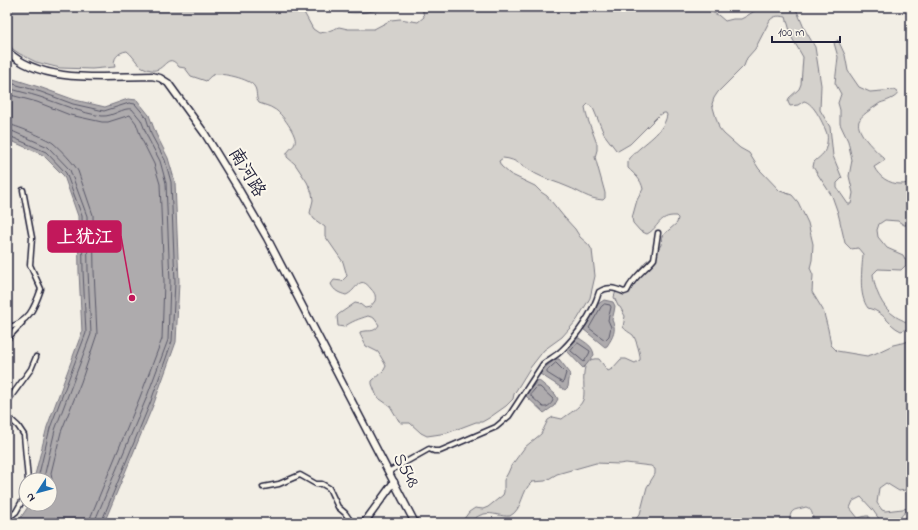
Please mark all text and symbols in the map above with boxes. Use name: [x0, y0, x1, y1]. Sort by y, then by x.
scale bar: [772, 18, 840, 44]
text: 100 m: [778, 24, 805, 42]
street label: 南河路: [221, 143, 271, 203]
callout: 上犹江: [48, 221, 121, 252]
text: 上犹江: [56, 225, 114, 252]
street label: S548: [385, 449, 425, 493]
north arrow: [18, 472, 58, 512]
text: N: [22, 490, 39, 505]

